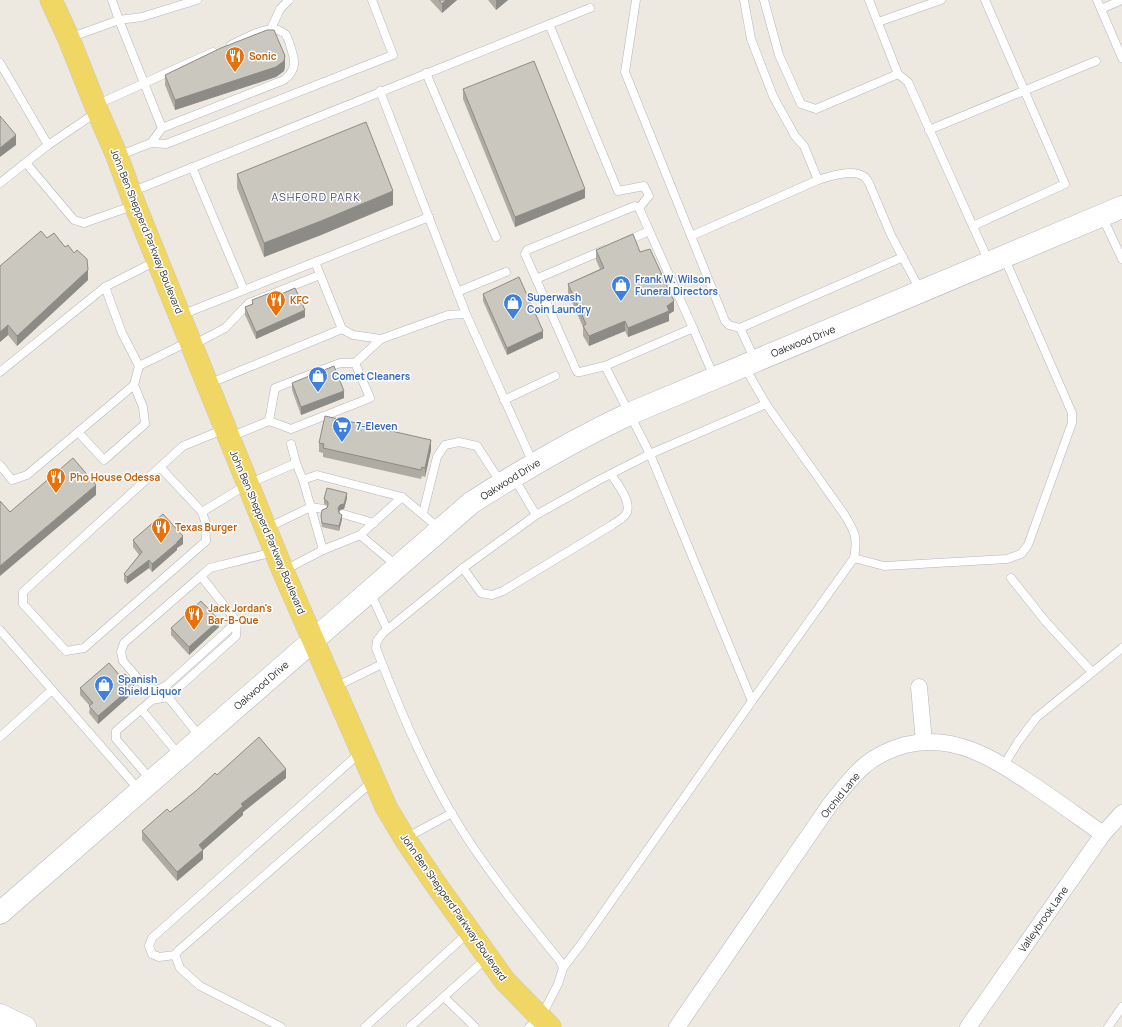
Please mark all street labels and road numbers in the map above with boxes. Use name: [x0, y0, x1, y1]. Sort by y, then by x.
street label: John Ben Shepperd Parkway Boulevard: [107, 146, 187, 316]
street label: Oakwood Drive: [769, 322, 837, 360]
street label: John Ben Shepperd Parkway Boulevard: [227, 448, 309, 616]
street label: Oakwood Drive: [477, 455, 543, 503]
street label: Oakwood Drive: [231, 657, 292, 713]
street label: Orchid Lane: [817, 769, 863, 821]
street label: John Ben Shepperd Parkway Boulevard: [398, 831, 510, 983]
street label: Valleybrook Lane: [1015, 883, 1071, 955]

